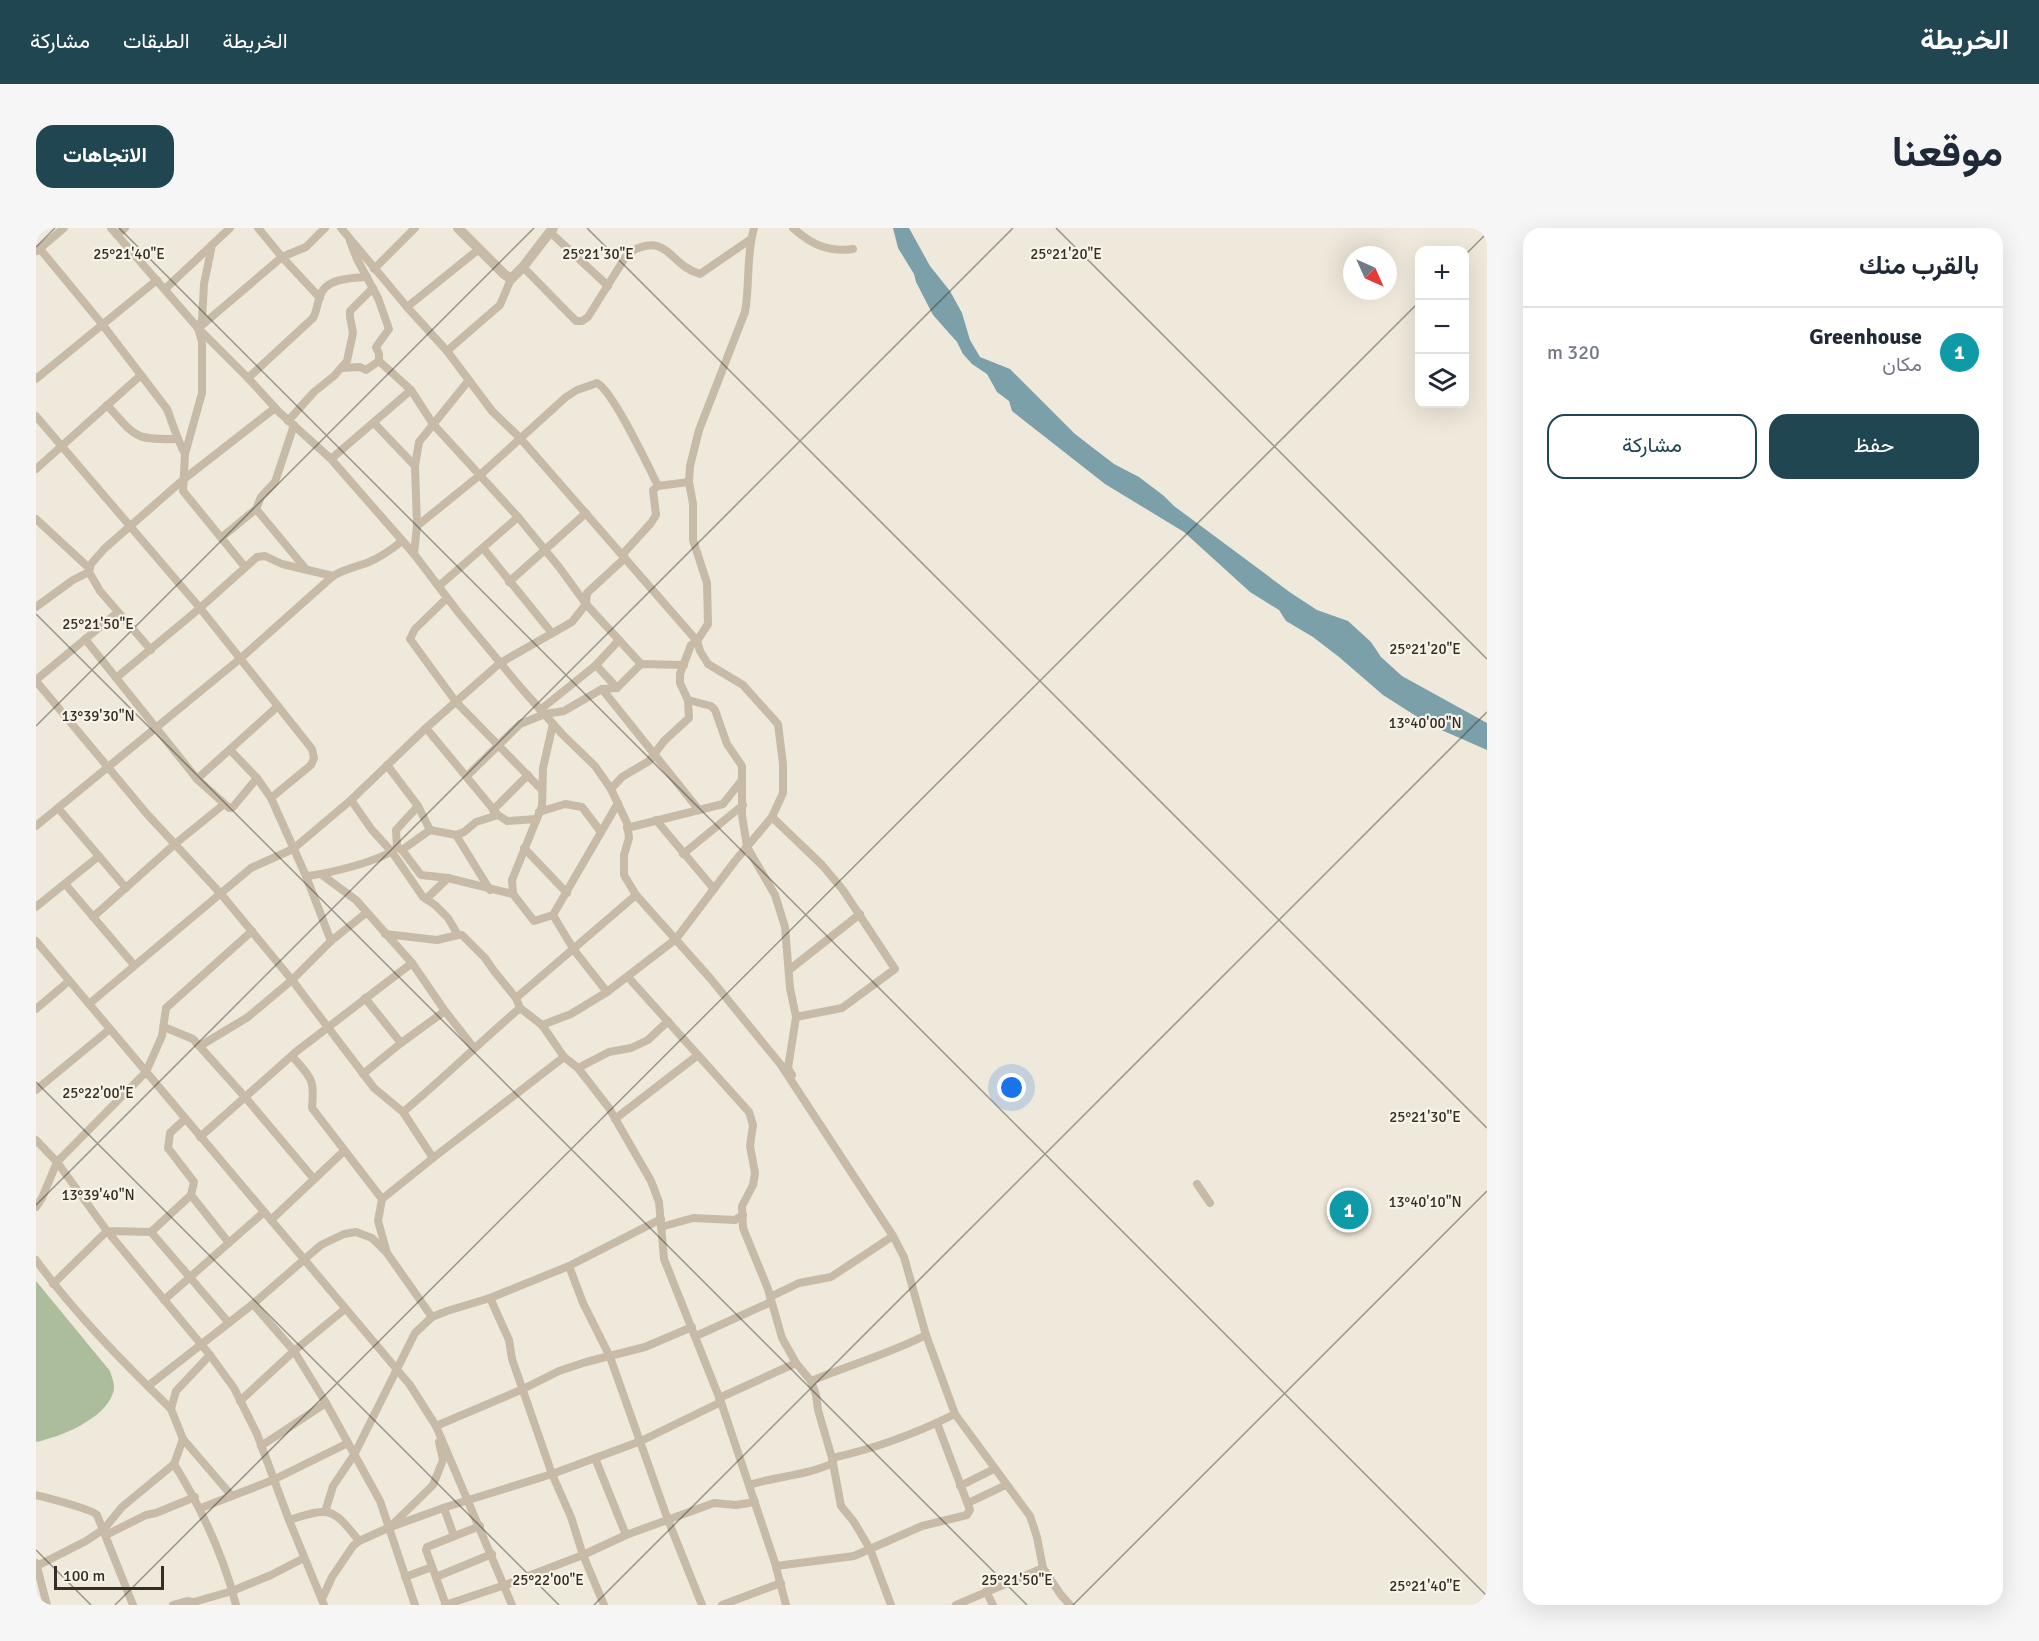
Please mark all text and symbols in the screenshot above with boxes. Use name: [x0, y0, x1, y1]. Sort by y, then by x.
text: الخريطة: [1920, 23, 2009, 57]
text: مشاركة: [30, 28, 90, 54]
text: الطبقات: [123, 28, 190, 54]
text: الخريطة: [223, 28, 288, 54]
button: الاتجاهات: [36, 125, 174, 188]
text: موقعنا: [1892, 127, 2003, 178]
text: 25°21'40"E: [93, 245, 165, 263]
text: 25°21'30"E: [562, 245, 634, 263]
text: 25°21'20"E: [1030, 245, 1102, 263]
north arrow: [1343, 246, 1397, 300]
map controls: [1415, 246, 1469, 408]
button: +: [1415, 246, 1469, 300]
text: بالقرب منك: [1859, 250, 1979, 282]
button: −: [1415, 300, 1469, 354]
text: Greenhouse: [1809, 323, 1922, 350]
text: 320 m: [1547, 340, 1600, 365]
text: 1: [1954, 340, 1965, 365]
text: مكان: [1882, 352, 1922, 377]
button: layers: [1415, 354, 1469, 408]
button: مشاركة: [1547, 414, 1757, 479]
button: حفظ: [1769, 414, 1979, 479]
text: 25°21'50"E: [62, 615, 134, 633]
text: 25°21'20"E: [1389, 640, 1461, 658]
text: 13°39'30"N: [61, 707, 135, 725]
text: 13°40'00"N: [1388, 714, 1462, 732]
your location: [997, 1073, 1026, 1102]
text: 25°22'00"E: [62, 1084, 134, 1102]
text: 25°21'30"E: [1389, 1108, 1461, 1126]
text: 13°39'40"N: [61, 1186, 135, 1204]
pin: 1: [1330, 1188, 1368, 1232]
text: 13°40'10"N: [1388, 1193, 1462, 1211]
scale bar: [54, 1563, 164, 1590]
text: 100 m: [63, 1566, 105, 1586]
text: 25°22'00"E: [512, 1571, 584, 1589]
text: 25°21'50"E: [981, 1571, 1053, 1589]
text: 25°21'40"E: [1389, 1577, 1461, 1595]

